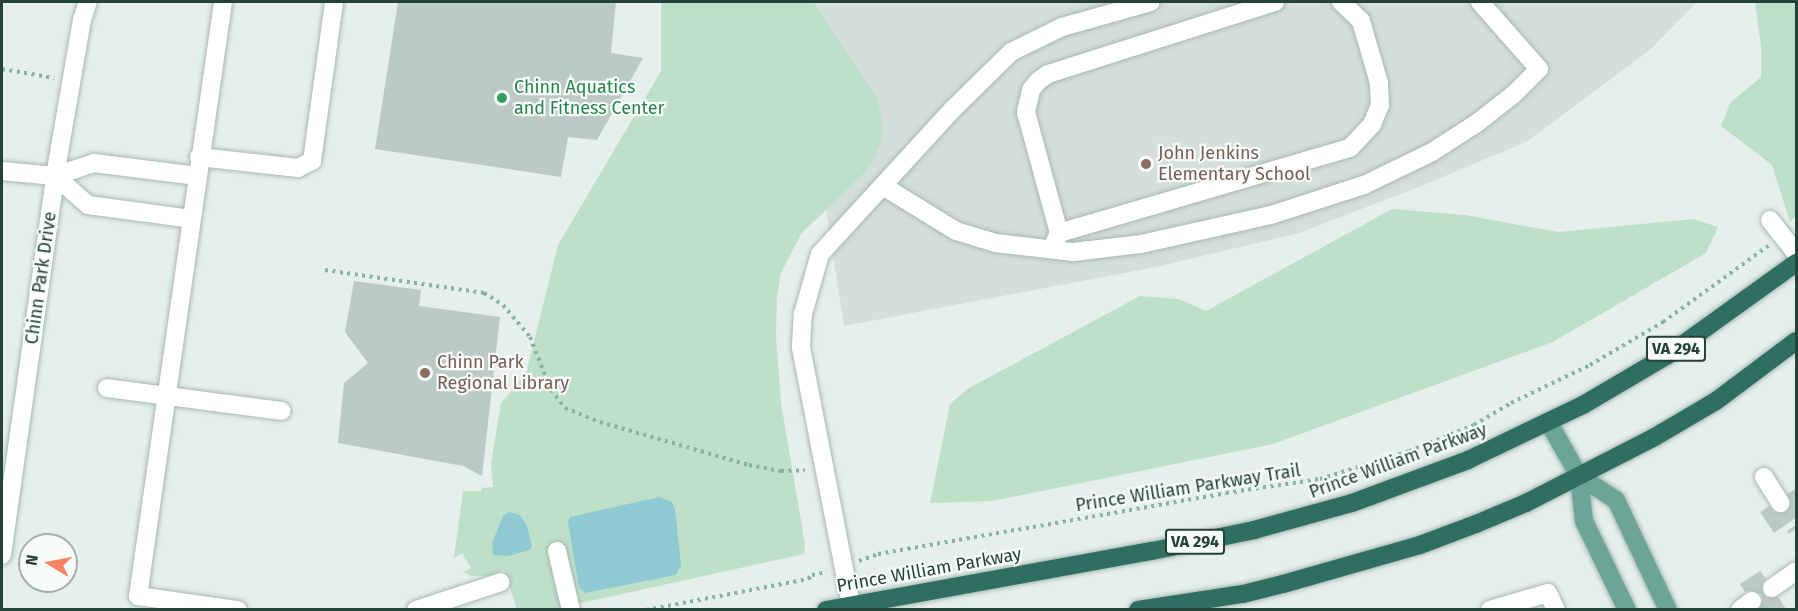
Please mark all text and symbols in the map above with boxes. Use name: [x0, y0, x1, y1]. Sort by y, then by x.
place label: Chinn Aquatics and Fitness Center: [514, 77, 664, 119]
marker: Chinn Aquatics and Fitness Center: [495, 91, 509, 105]
place label: John Jenkins Elementary School: [1158, 143, 1310, 186]
marker: John Jenkins Elementary School: [1139, 157, 1153, 171]
street label: Chinn Park Drive: [21, 210, 61, 346]
road number: VA 294: [1644, 336, 1708, 362]
place label: Chinn Park Regional Library: [437, 352, 569, 394]
marker: Chinn Park Regional Library: [418, 366, 432, 380]
street label: Prince William Parkway: [1306, 419, 1490, 503]
street label: Prince William Parkway Trail: [1074, 460, 1302, 516]
road number: VA 294: [1164, 529, 1226, 555]
north arrow: [18, 533, 78, 593]
street label: Prince William Parkway: [835, 543, 1023, 597]
text: N: [21, 553, 42, 567]

